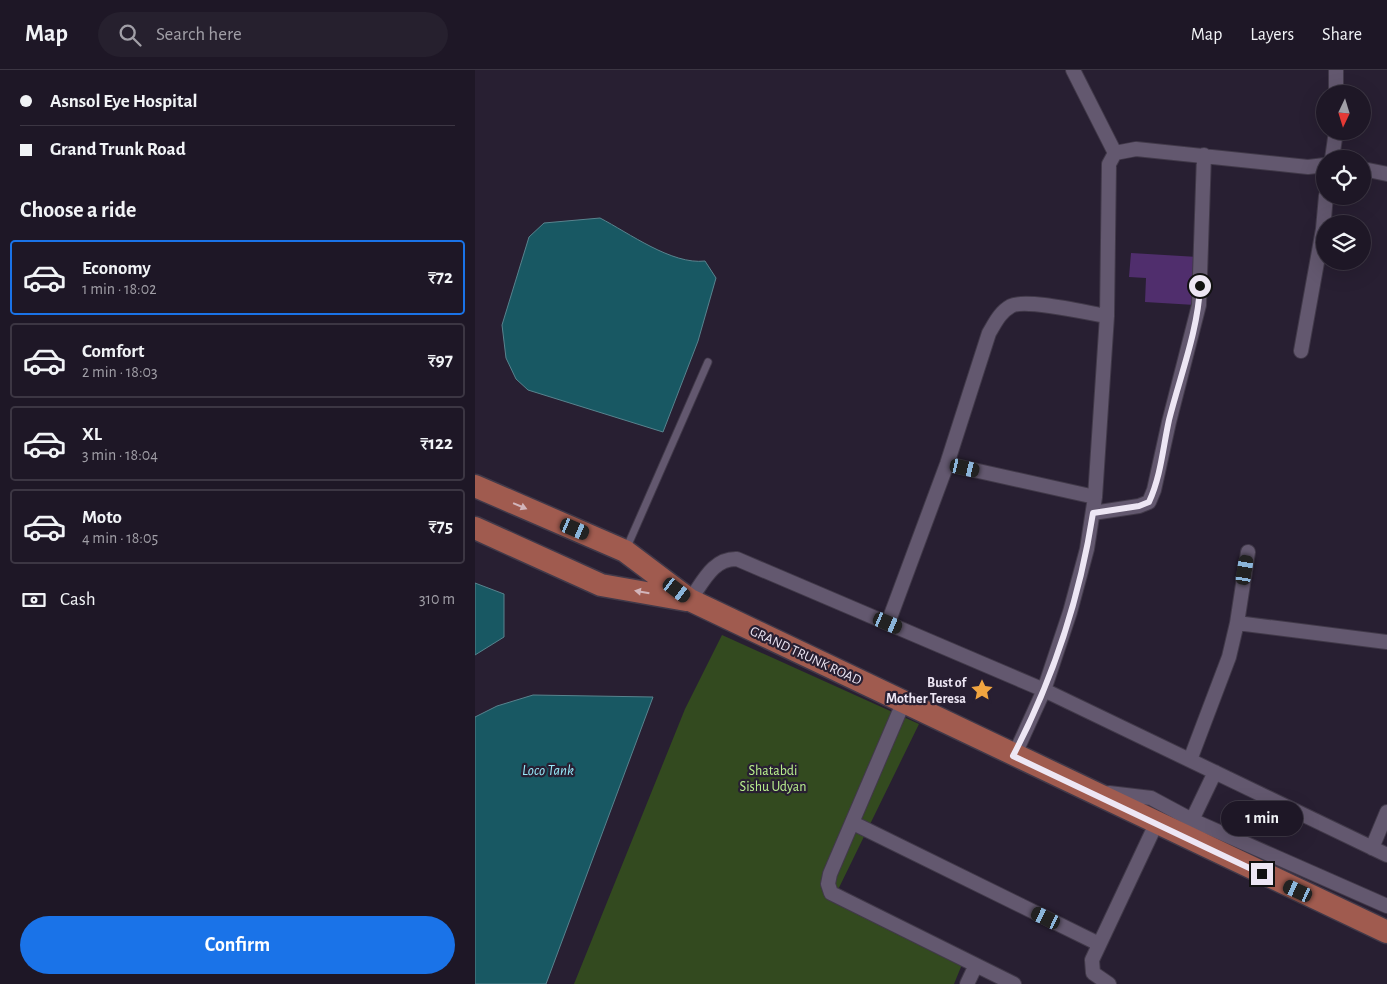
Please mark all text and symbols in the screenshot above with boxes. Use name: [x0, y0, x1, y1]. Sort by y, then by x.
search box: [98, 12, 448, 57]
icon: search: [116, 21, 144, 49]
text: Map: [25, 22, 68, 46]
text: Search here: [156, 25, 242, 44]
text: Map: [1191, 26, 1222, 44]
text: Layers: [1250, 26, 1294, 44]
text: Share: [1322, 26, 1362, 44]
north arrow: [1316, 85, 1371, 140]
map controls: [1316, 85, 1371, 270]
text: Asnsol Eye Hospital: [50, 92, 198, 111]
text: Grand Trunk Road: [50, 140, 186, 159]
button: locate: [1316, 150, 1371, 205]
text: Choose a ride: [20, 199, 136, 221]
button: layers: [1316, 215, 1371, 270]
icon: car: [22, 255, 67, 300]
text: Economy: [82, 259, 151, 278]
text: ₹72: [428, 268, 453, 287]
route start: [1189, 275, 1211, 297]
text: 1 min · 18:02: [82, 281, 157, 297]
icon: car: [22, 338, 67, 383]
text: Comfort: [82, 342, 144, 361]
text: ₹97: [428, 351, 453, 370]
text: 2 min · 18:03: [82, 364, 158, 380]
icon: car: [22, 421, 67, 466]
text: XL: [82, 425, 102, 444]
text: ₹122: [420, 434, 453, 453]
text: 3 min · 18:04: [82, 447, 158, 463]
car: [948, 457, 981, 479]
one-way arrow: [513, 502, 527, 510]
icon: car: [22, 504, 67, 549]
text: Moto: [82, 508, 122, 527]
car: [558, 516, 591, 542]
text: ₹75: [429, 517, 453, 536]
text: 4 min · 18:05: [82, 530, 158, 546]
car: [1235, 554, 1254, 586]
car: [660, 575, 693, 605]
icon: cash: [20, 586, 48, 614]
one-way arrow: [633, 587, 649, 595]
text: Cash: [60, 590, 96, 609]
text: 310 m: [419, 591, 455, 607]
car: [871, 610, 904, 636]
street label: GRAND TRUNK ROAD: [748, 624, 864, 688]
place label: Bust of Mother Teresa: [886, 676, 967, 706]
place icon: Bust of Mother Teresa: [969, 677, 995, 703]
water label: Loco Tank: [522, 763, 574, 778]
park label: Shatabdi Sishu Udyan: [740, 764, 806, 794]
callout: 1 min: [1221, 802, 1303, 836]
text: 1 min: [1245, 810, 1279, 826]
route end: [1251, 863, 1273, 885]
car: [1281, 878, 1314, 904]
car: [1029, 905, 1062, 931]
button: Confirm: [20, 916, 455, 974]

